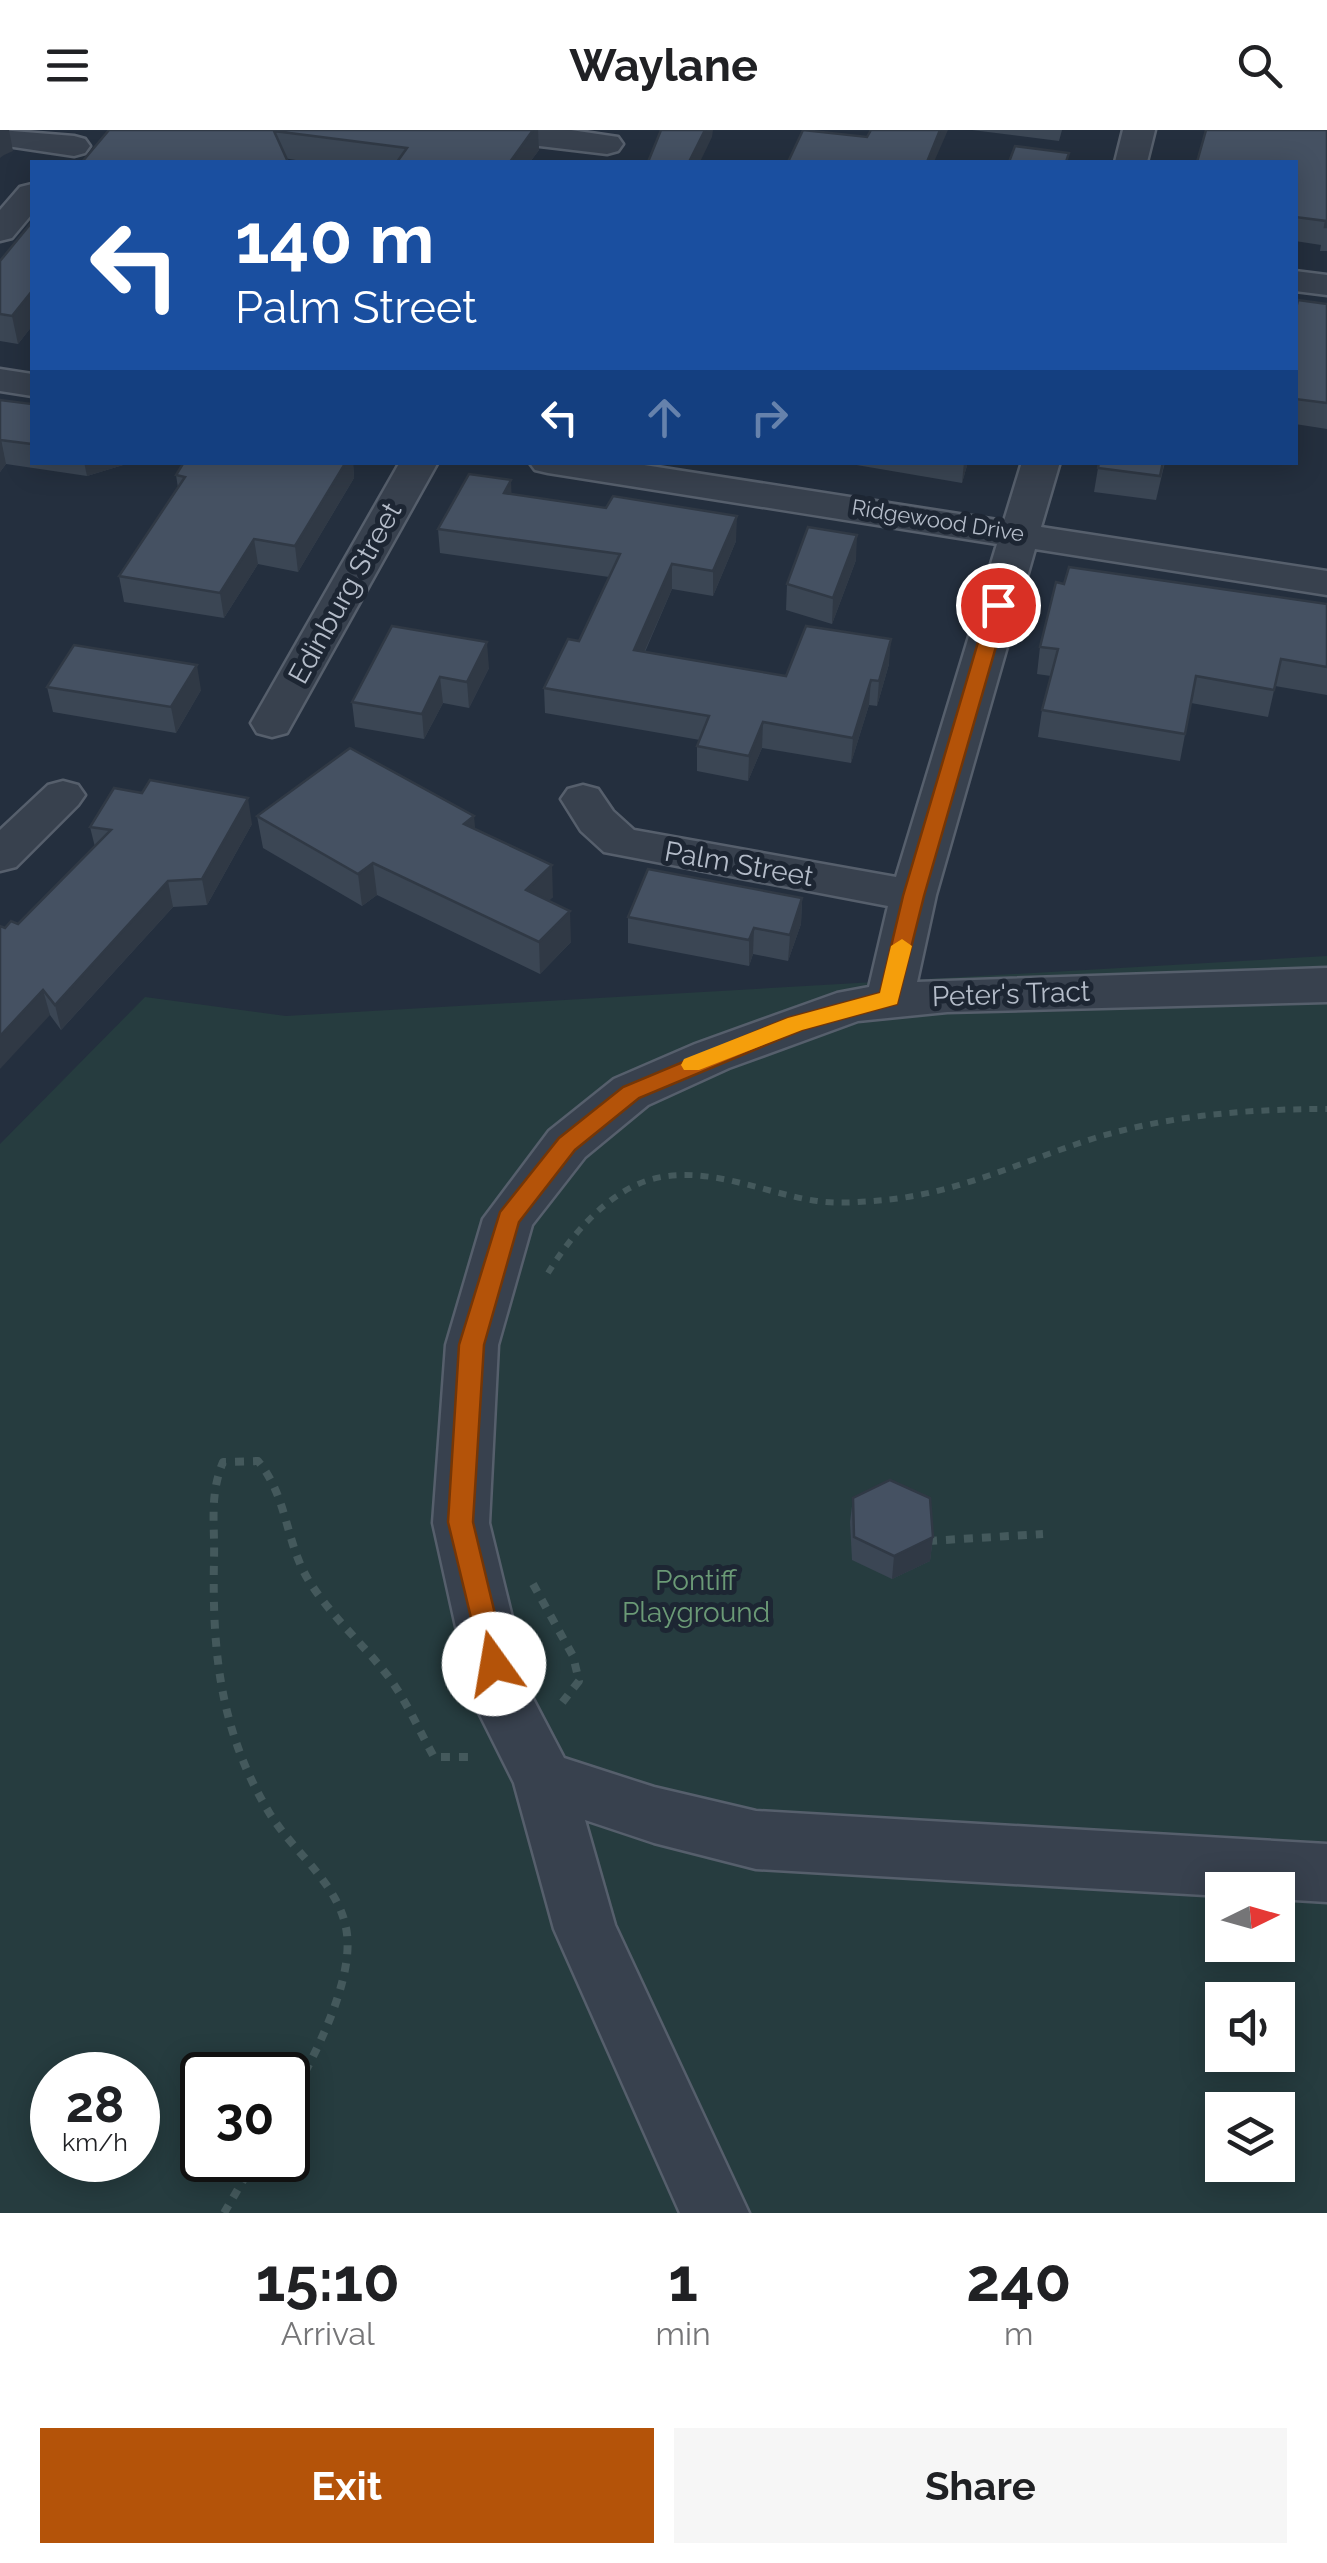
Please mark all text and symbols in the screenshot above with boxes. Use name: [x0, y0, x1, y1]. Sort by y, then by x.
icon: menu: [40, 38, 95, 93]
icon: search: [1232, 38, 1287, 93]
text: Waylane: [569, 39, 758, 92]
text: 140 m: [235, 197, 435, 279]
icon: left: [70, 200, 200, 330]
text: Palm Street: [235, 281, 477, 334]
icon: left: [532, 390, 587, 445]
icon: ahead: [637, 390, 692, 445]
icon: right: [742, 390, 797, 445]
street label: Ridgewood Drive: [850, 494, 1026, 546]
street label: Edinburg Street: [282, 496, 409, 689]
pin: [956, 563, 1041, 648]
icon: arrive: [971, 578, 1026, 633]
street label: Palm Street: [662, 835, 817, 893]
street label: Peter's Tract: [931, 975, 1091, 1013]
park label: Pontiff Playground: [622, 1564, 770, 1629]
position arrow: [442, 1612, 546, 1716]
north arrow: [1205, 1872, 1295, 1962]
map controls: [1205, 1872, 1295, 2182]
button: sound: [1205, 1982, 1295, 2072]
speed limit sign: 30: [180, 2052, 310, 2182]
text: 28: [66, 2075, 124, 2134]
button: layers: [1205, 2092, 1295, 2182]
text: km/h: [62, 2127, 128, 2157]
text: 15:10: [256, 2245, 400, 2315]
text: 1: [668, 2245, 698, 2315]
text: 240: [966, 2245, 1071, 2315]
text: Arrival: [281, 2315, 375, 2352]
text: min: [656, 2315, 711, 2352]
text: m: [1004, 2315, 1034, 2352]
button: Exit: [40, 2428, 654, 2543]
button: Share: [674, 2428, 1287, 2543]

